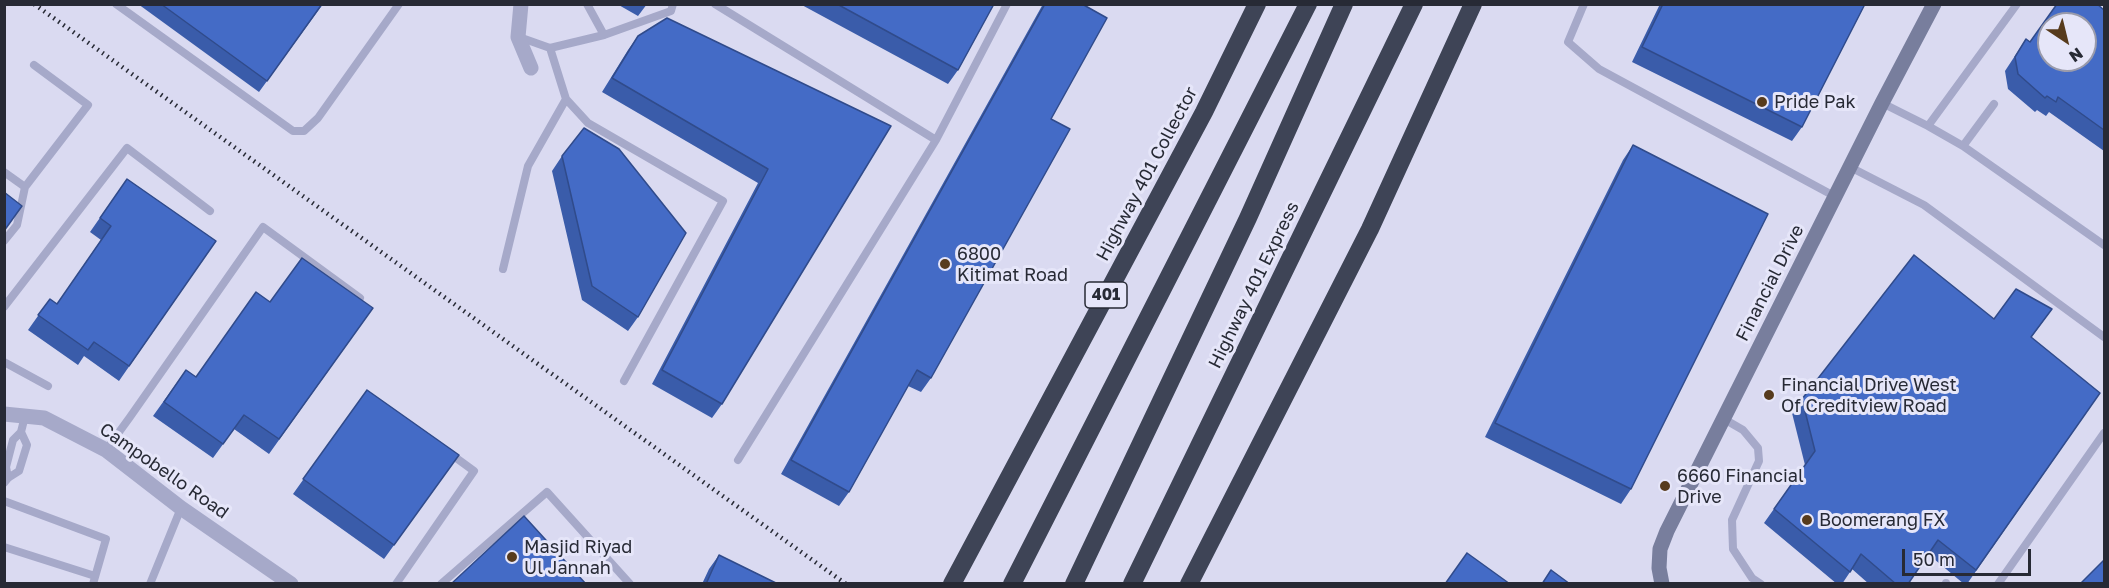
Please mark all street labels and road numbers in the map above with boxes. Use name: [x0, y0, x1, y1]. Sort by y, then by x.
street label: Highway 401 Collector: [1092, 83, 1202, 265]
street label: Highway 401 Express: [1204, 198, 1304, 372]
street label: Financial Drive: [1731, 221, 1809, 345]
road number: 401: [1085, 282, 1127, 308]
street label: Campobello Road: [95, 418, 233, 524]

